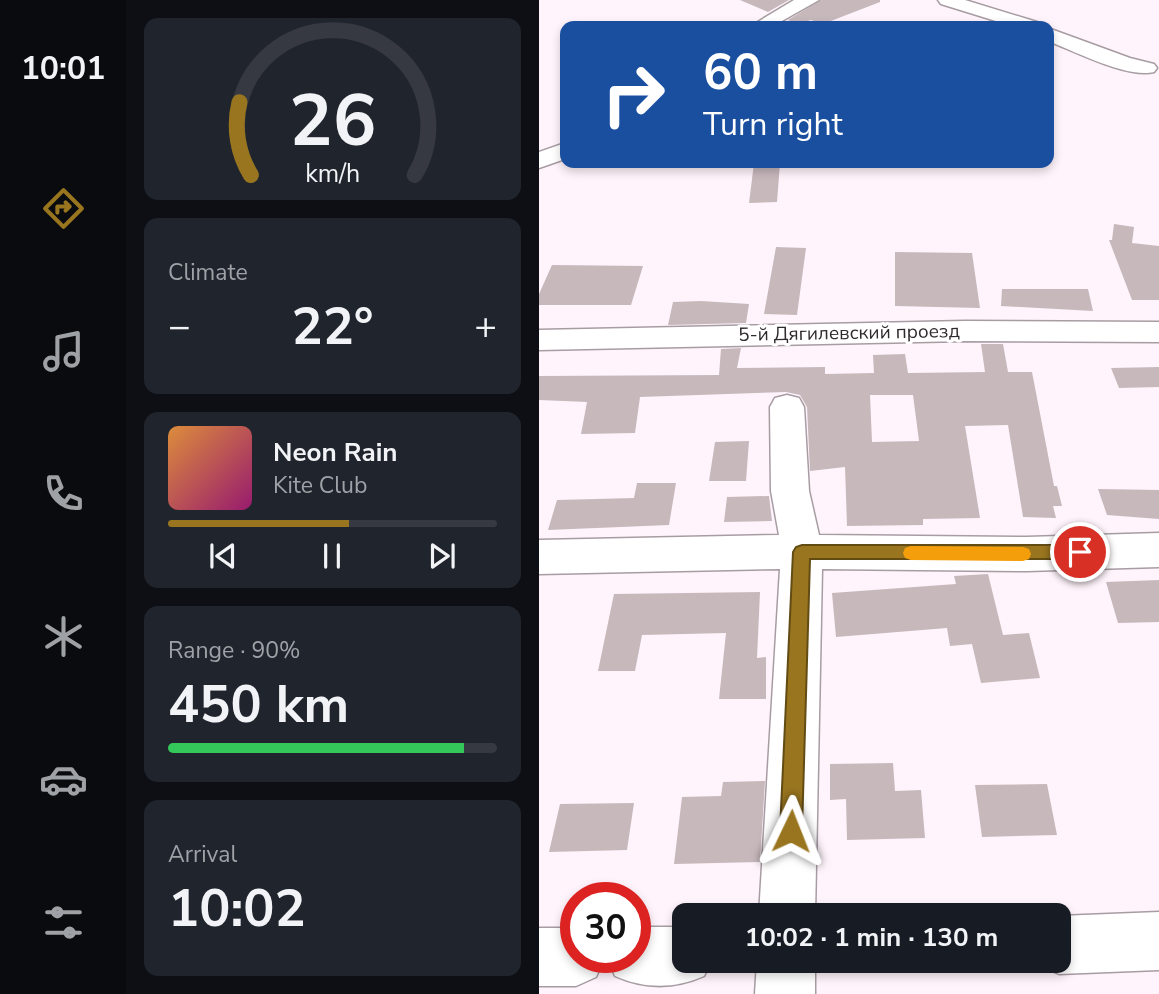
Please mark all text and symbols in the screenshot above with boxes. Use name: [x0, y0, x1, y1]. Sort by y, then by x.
text: 60 m: [703, 39, 818, 106]
text: 10:01: [21, 47, 105, 90]
icon: right: [588, 49, 679, 140]
text: 26: [289, 71, 376, 171]
text: Turn right: [703, 103, 843, 146]
text: km/h: [305, 157, 360, 191]
icon: directions: [39, 184, 88, 233]
text: Climate: [168, 257, 248, 288]
text: 22°: [291, 291, 374, 362]
text: −: [168, 301, 191, 352]
text: +: [474, 301, 497, 352]
street label: 5-й Дягилевский проезд: [738, 318, 960, 348]
icon: music: [39, 327, 88, 376]
text: Neon Rain: [273, 435, 398, 470]
icon: phone: [39, 469, 88, 518]
text: Kite Club: [273, 470, 367, 501]
pin: [1050, 522, 1110, 582]
icon: arrive: [1061, 533, 1099, 571]
icon: previous: [204, 537, 242, 575]
icon: pause: [313, 537, 351, 575]
icon: next: [423, 537, 461, 575]
icon: climate: [39, 612, 88, 661]
text: Range · 90%: [168, 635, 300, 666]
text: 450 km: [168, 669, 349, 740]
icon: car: [39, 755, 88, 804]
position arrow: [754, 794, 828, 868]
text: Arrival: [168, 839, 237, 870]
text: 10:02: [168, 873, 306, 944]
speed limit sign: 30: [560, 882, 651, 973]
icon: filters: [39, 898, 88, 947]
text: 10:02 · 1 min · 130 m: [745, 920, 998, 955]

